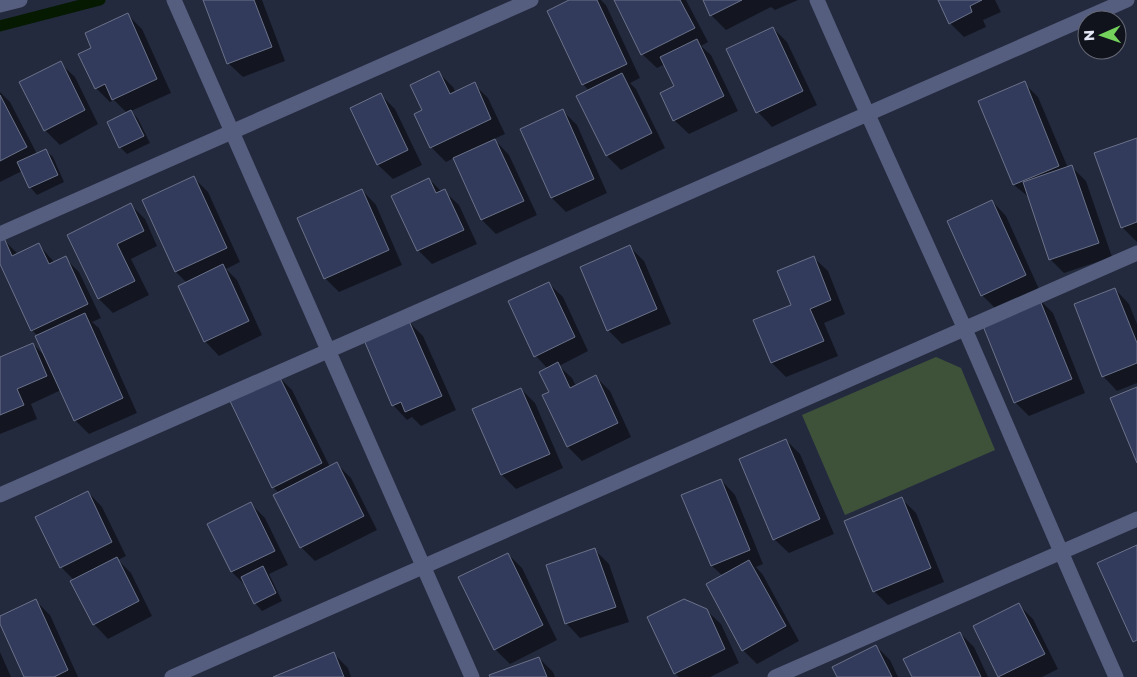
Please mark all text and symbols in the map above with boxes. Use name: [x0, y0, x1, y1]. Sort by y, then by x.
north arrow: [1077, 10, 1127, 60]
text: N: [1080, 29, 1098, 41]

